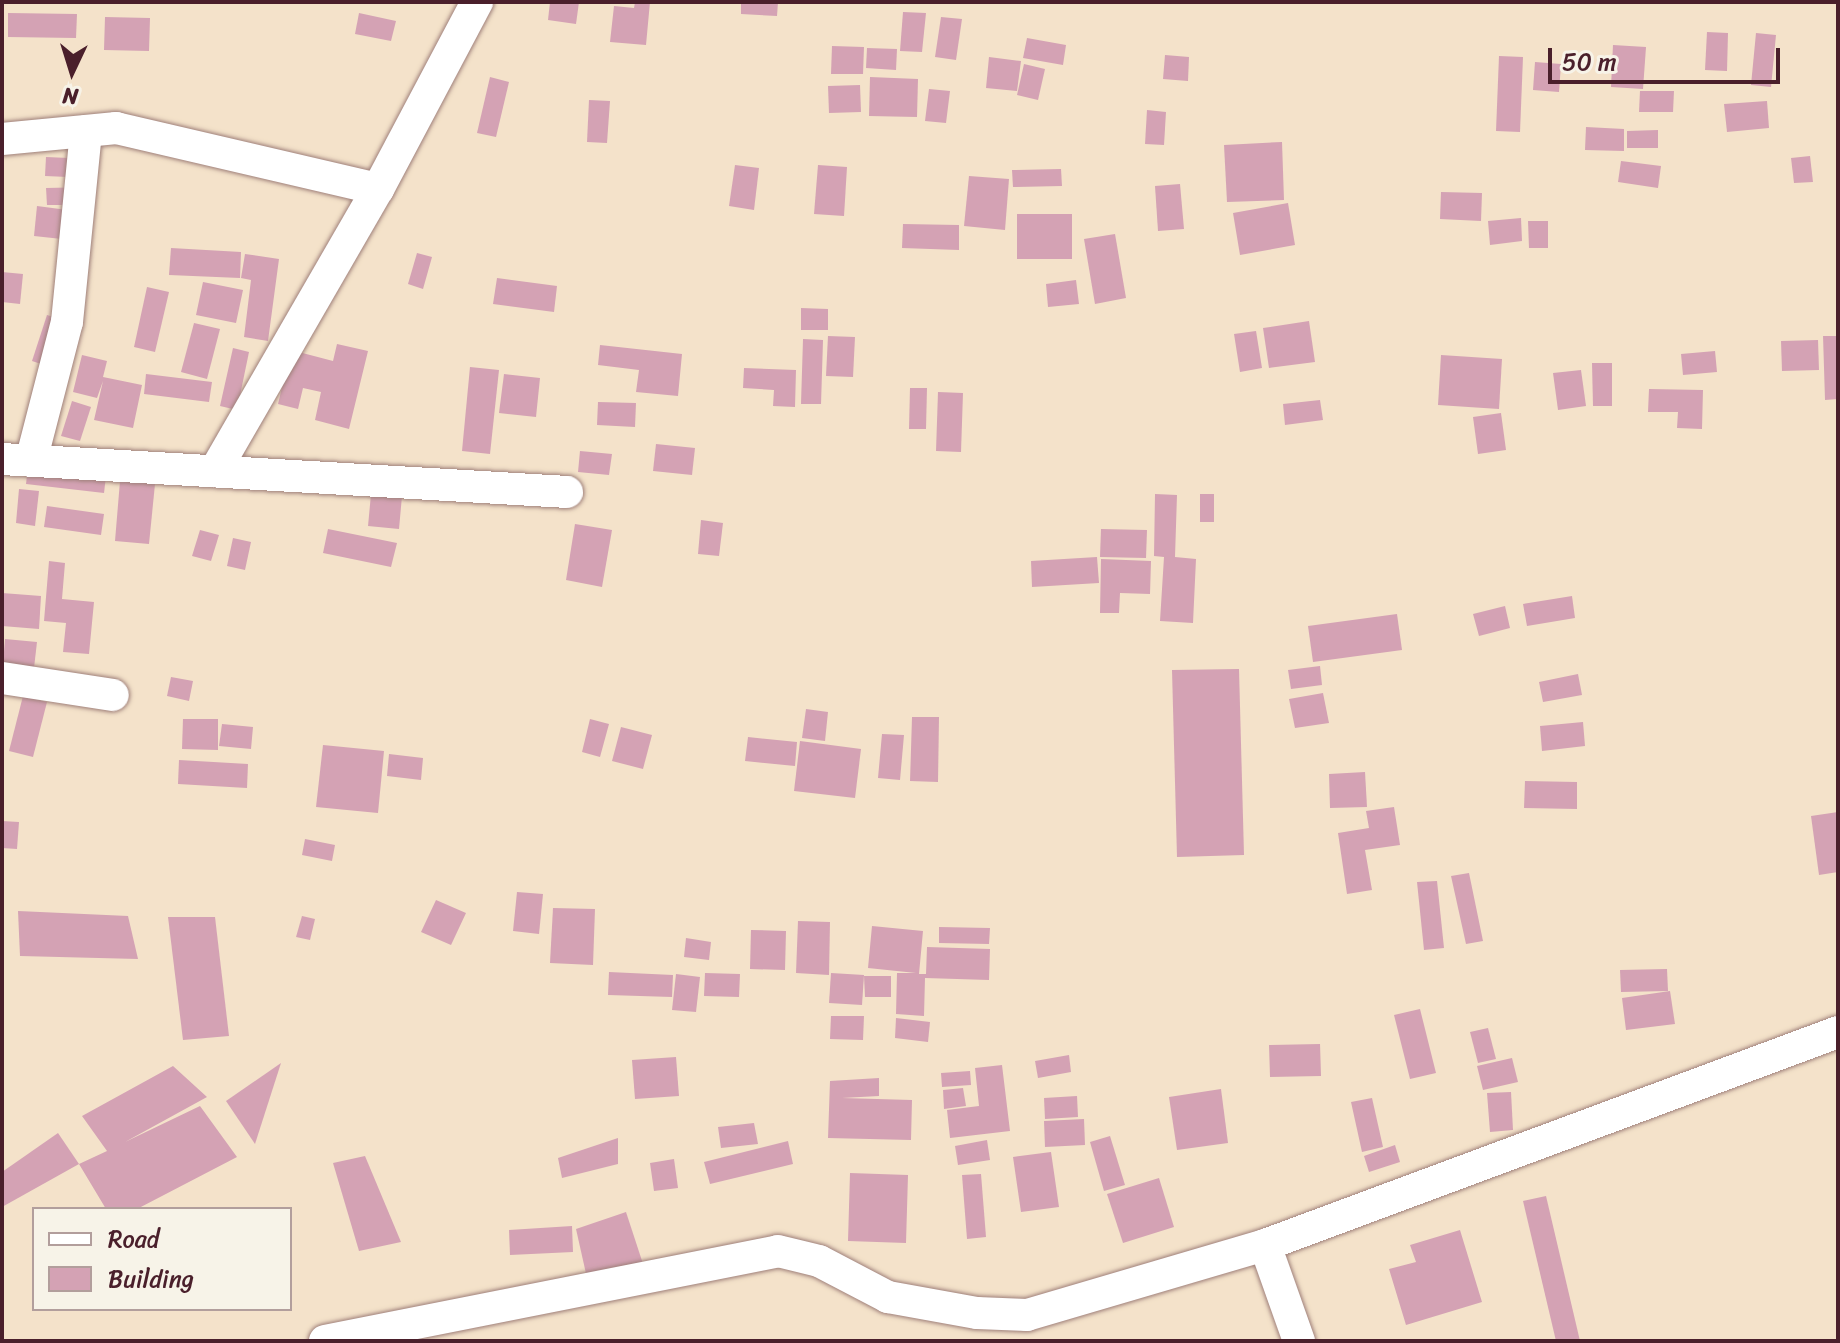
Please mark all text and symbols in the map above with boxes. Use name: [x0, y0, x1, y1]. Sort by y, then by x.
north arrow: [32, 32, 112, 112]
scale bar: [1552, 32, 1784, 82]
text: 50 m: [1562, 41, 1617, 83]
text: N: [61, 76, 79, 116]
legend: [32, 1207, 292, 1311]
text: Road: [108, 1218, 159, 1260]
text: Building: [108, 1258, 194, 1300]

